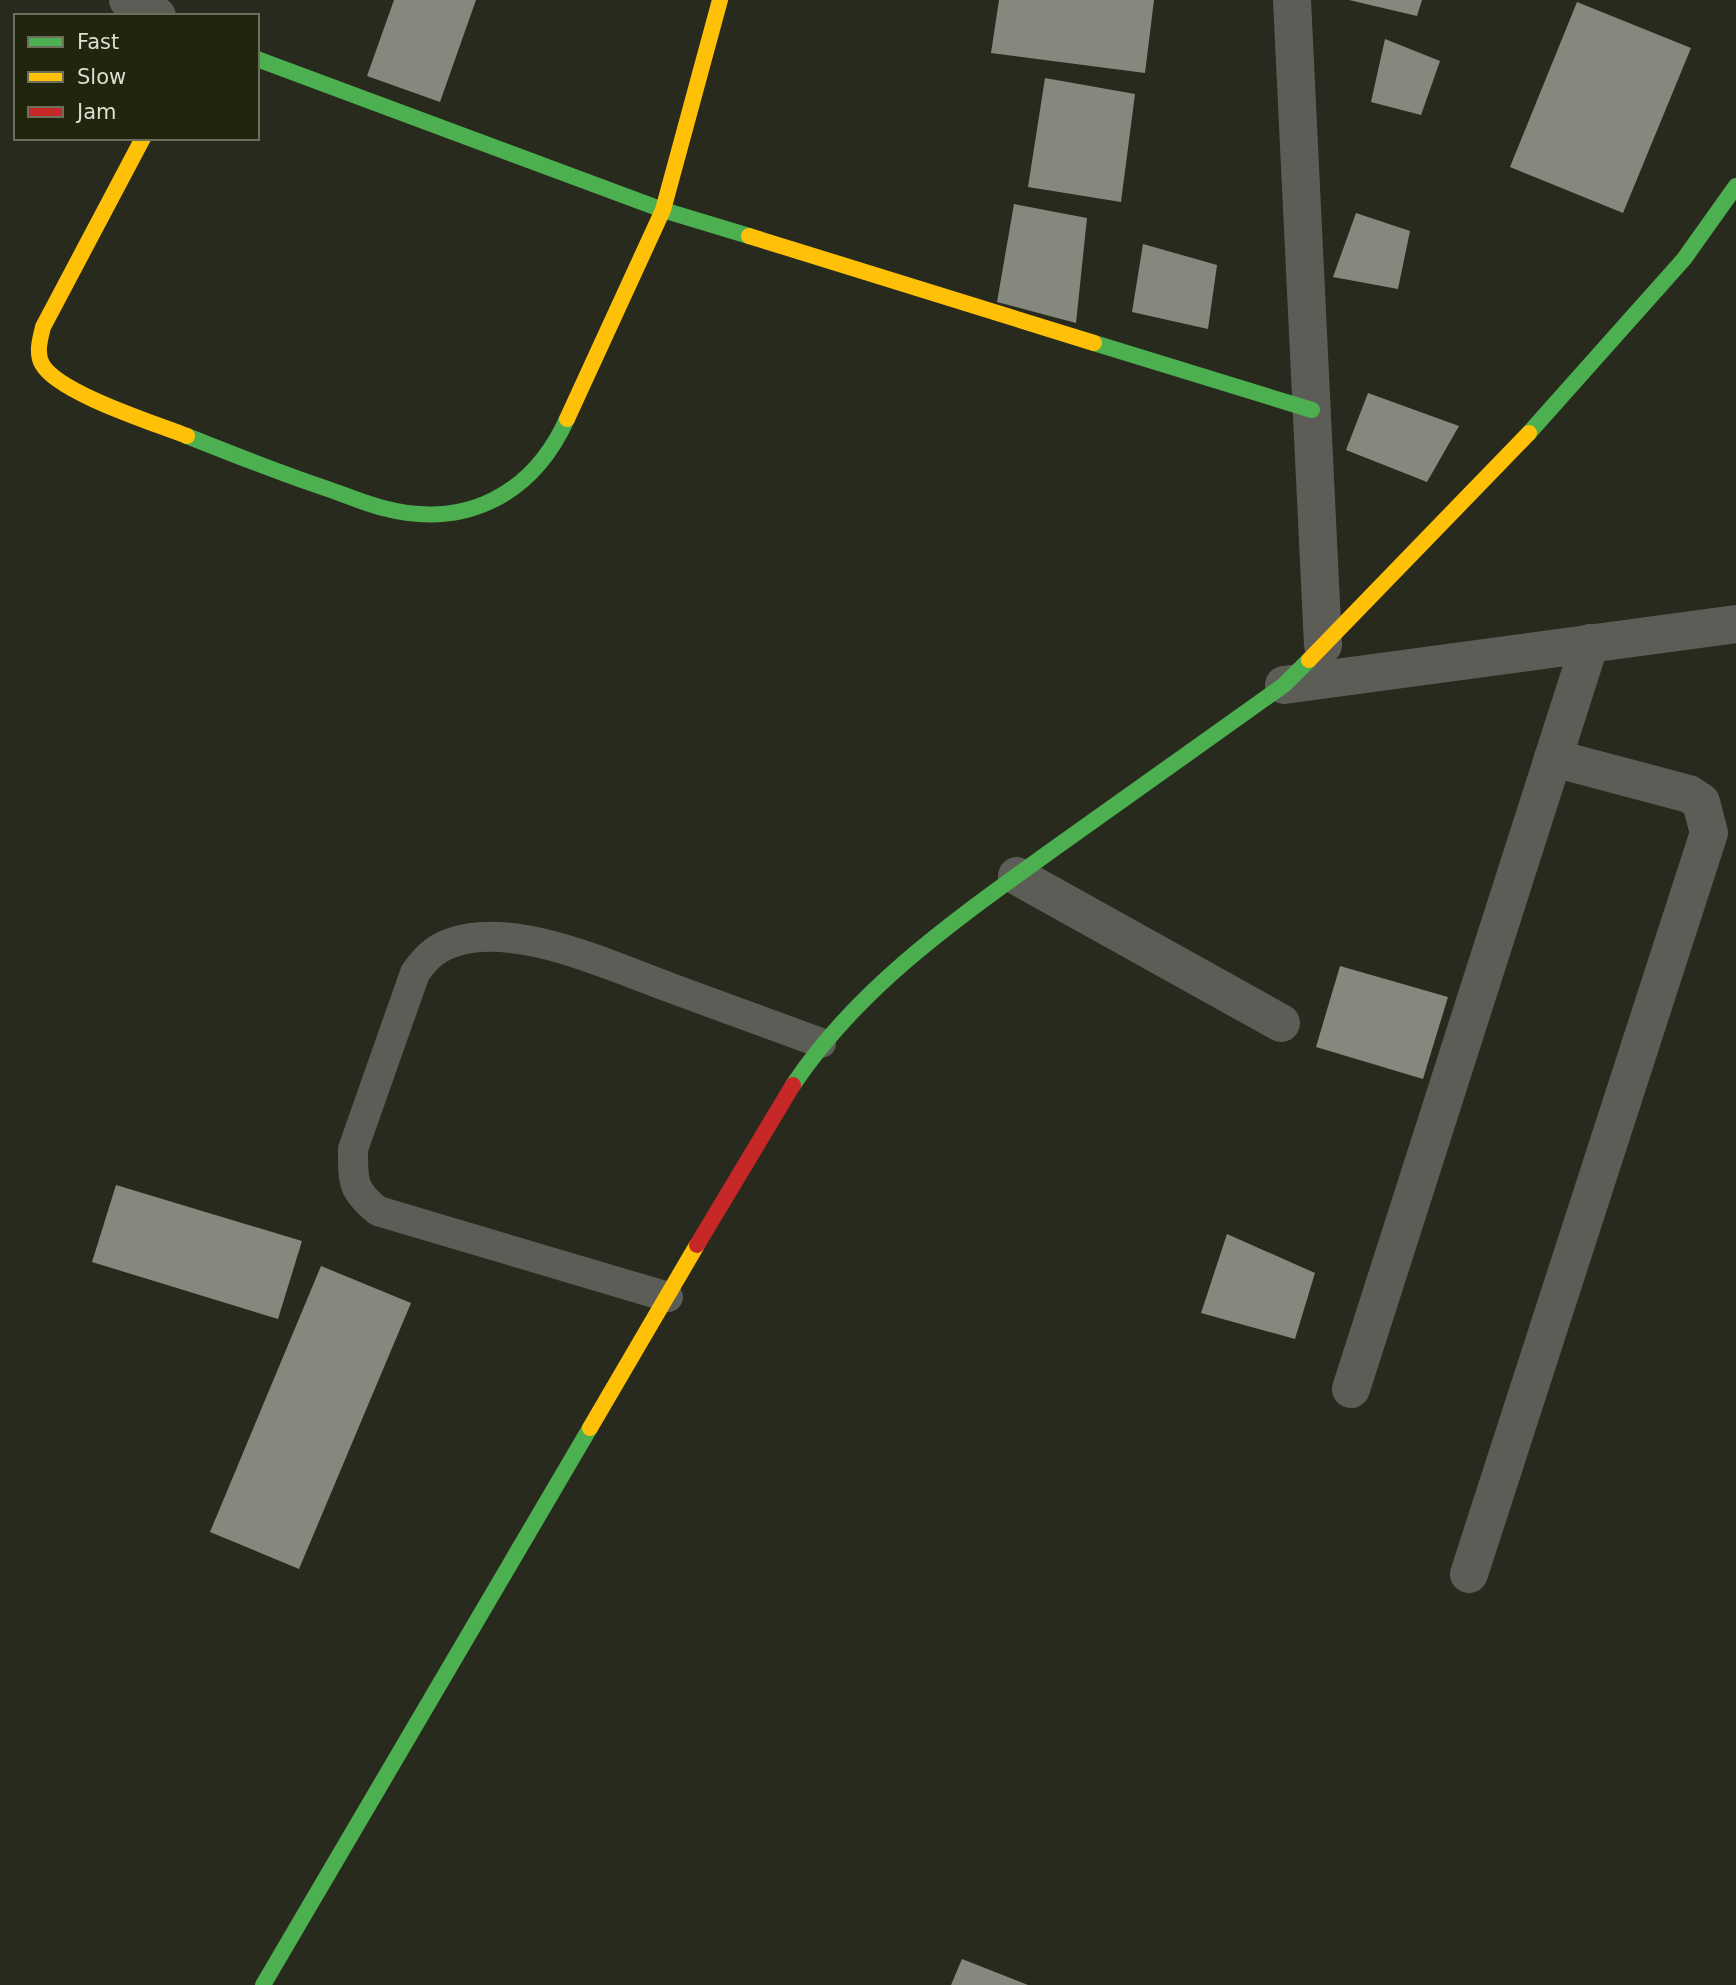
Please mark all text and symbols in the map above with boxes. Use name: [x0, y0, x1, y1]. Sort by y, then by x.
legend: [14, 14, 259, 140]
text: Fast: [77, 30, 119, 54]
text: Slow: [77, 65, 126, 89]
text: Jam: [75, 100, 117, 124]

